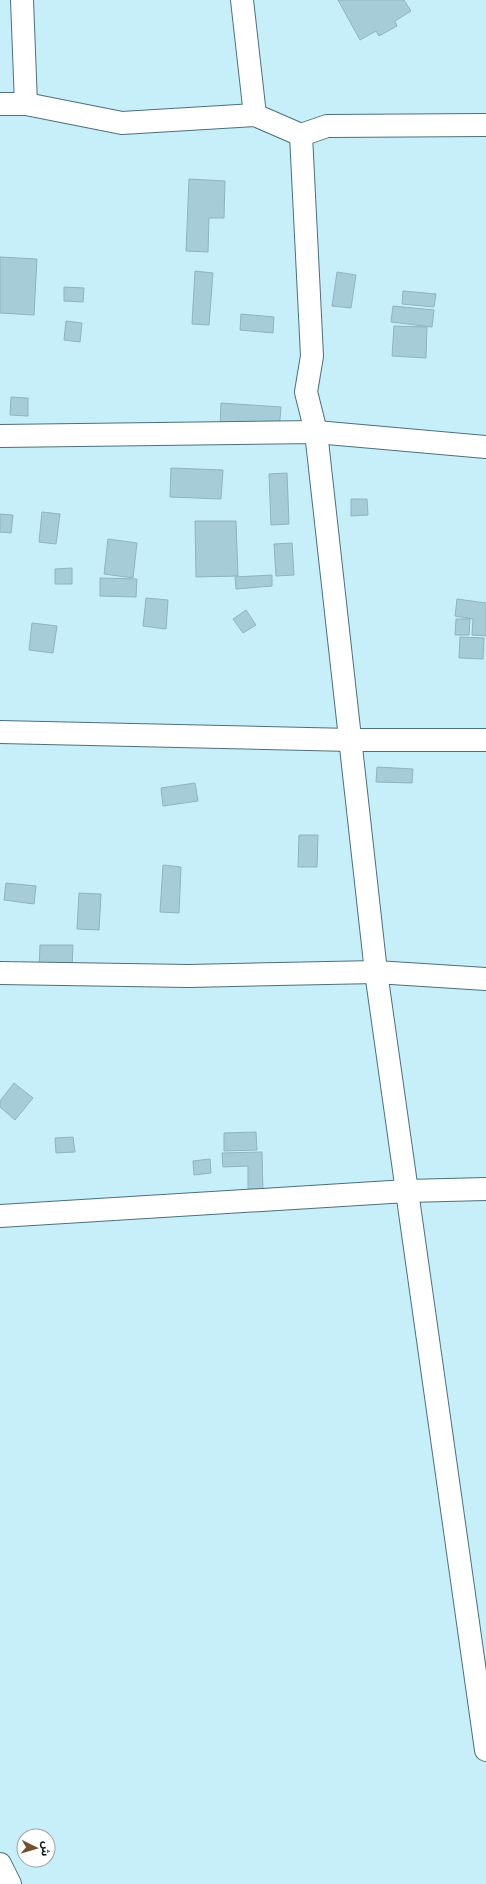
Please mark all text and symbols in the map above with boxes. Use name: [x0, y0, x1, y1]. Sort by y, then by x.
north arrow: [16, 1828, 56, 1868]
text: ش: [38, 1841, 54, 1857]

